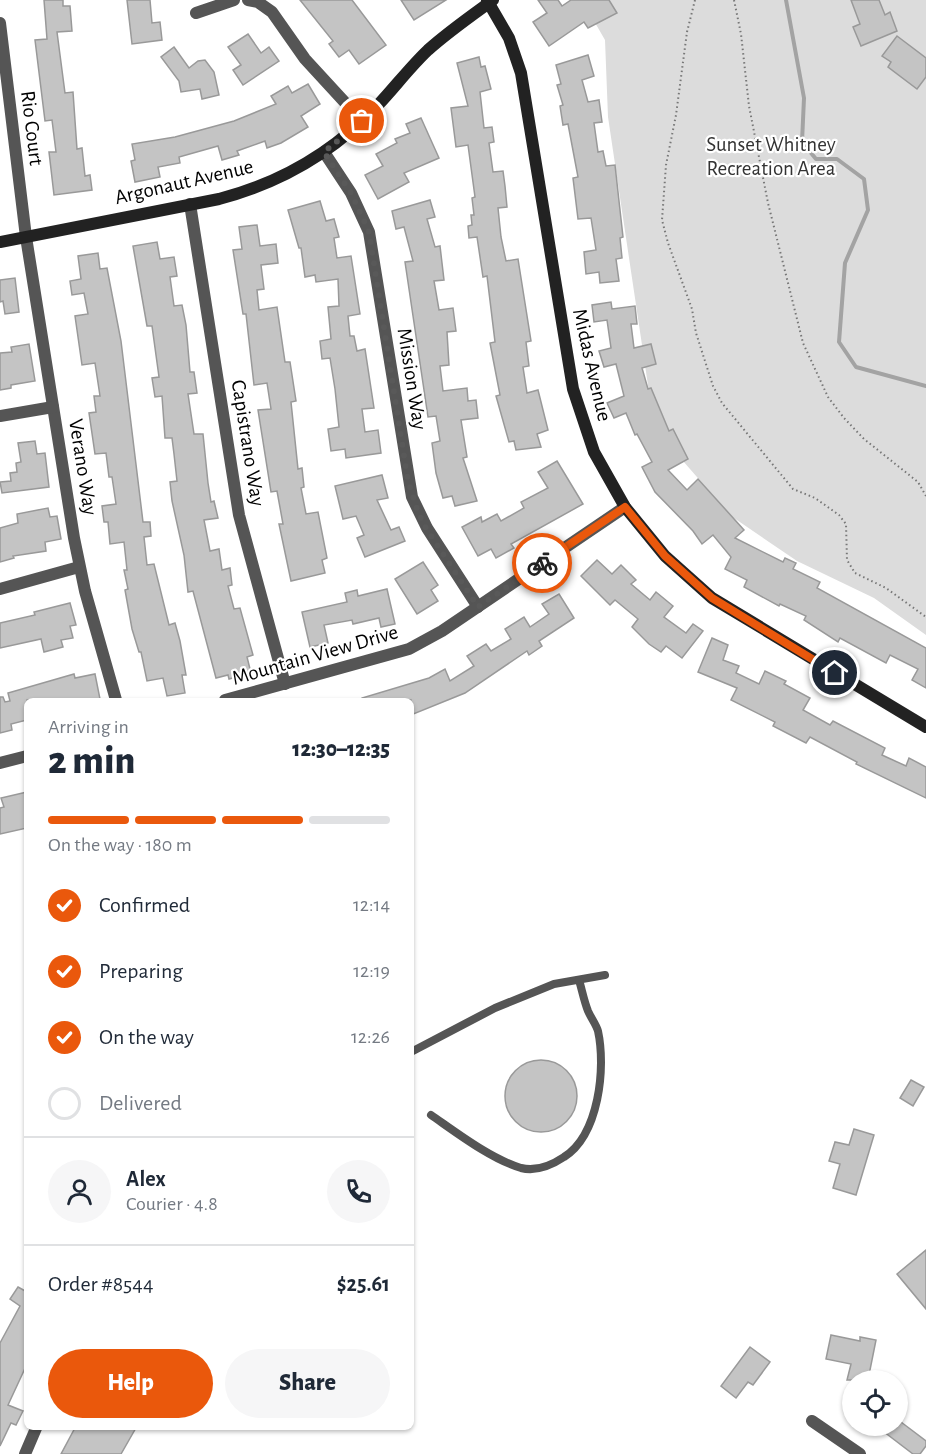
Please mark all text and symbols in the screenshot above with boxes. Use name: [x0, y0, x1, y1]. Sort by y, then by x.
street label: Rio Court: [17, 89, 47, 167]
pin: [336, 95, 387, 146]
icon: bag: [345, 104, 378, 137]
park label: Sunset Whitney Recreation Area: [706, 134, 836, 179]
street label: Argonaut Avenue: [113, 156, 255, 208]
street label: Midas Avenue: [569, 307, 615, 423]
street label: Mission Way: [394, 327, 430, 431]
street label: Capistrano Way: [228, 378, 268, 508]
street label: Verano Way: [65, 417, 101, 517]
courier: [512, 533, 572, 593]
icon: bike: [526, 547, 559, 580]
street label: Mountain View Drive: [230, 621, 400, 689]
pin: [809, 647, 860, 698]
icon: home: [818, 656, 851, 689]
text: Arriving in: [48, 717, 129, 737]
text: 12:30–12:35: [292, 738, 390, 760]
text: 2 min: [48, 742, 135, 781]
text: On the way · 180 m: [48, 835, 192, 855]
icon: check: [48, 889, 81, 922]
text: Confirmed: [99, 894, 190, 916]
text: 12:14: [353, 895, 390, 915]
icon: check: [48, 955, 81, 988]
text: Preparing: [99, 960, 183, 982]
text: 12:19: [353, 961, 390, 981]
icon: check: [48, 1021, 81, 1054]
text: On the way: [99, 1026, 194, 1048]
text: 12:26: [351, 1027, 390, 1047]
text: Delivered: [99, 1092, 182, 1114]
button: person: [48, 1160, 111, 1223]
button: phone: [327, 1160, 390, 1223]
text: Alex: [126, 1168, 166, 1190]
text: Courier · 4.8: [126, 1194, 218, 1214]
text: Order #8544: [48, 1273, 153, 1295]
text: $25.61: [337, 1273, 390, 1295]
button: Help: [48, 1349, 213, 1418]
button: Share: [225, 1349, 390, 1418]
map controls: [842, 1370, 908, 1436]
button: locate: [842, 1370, 908, 1436]

